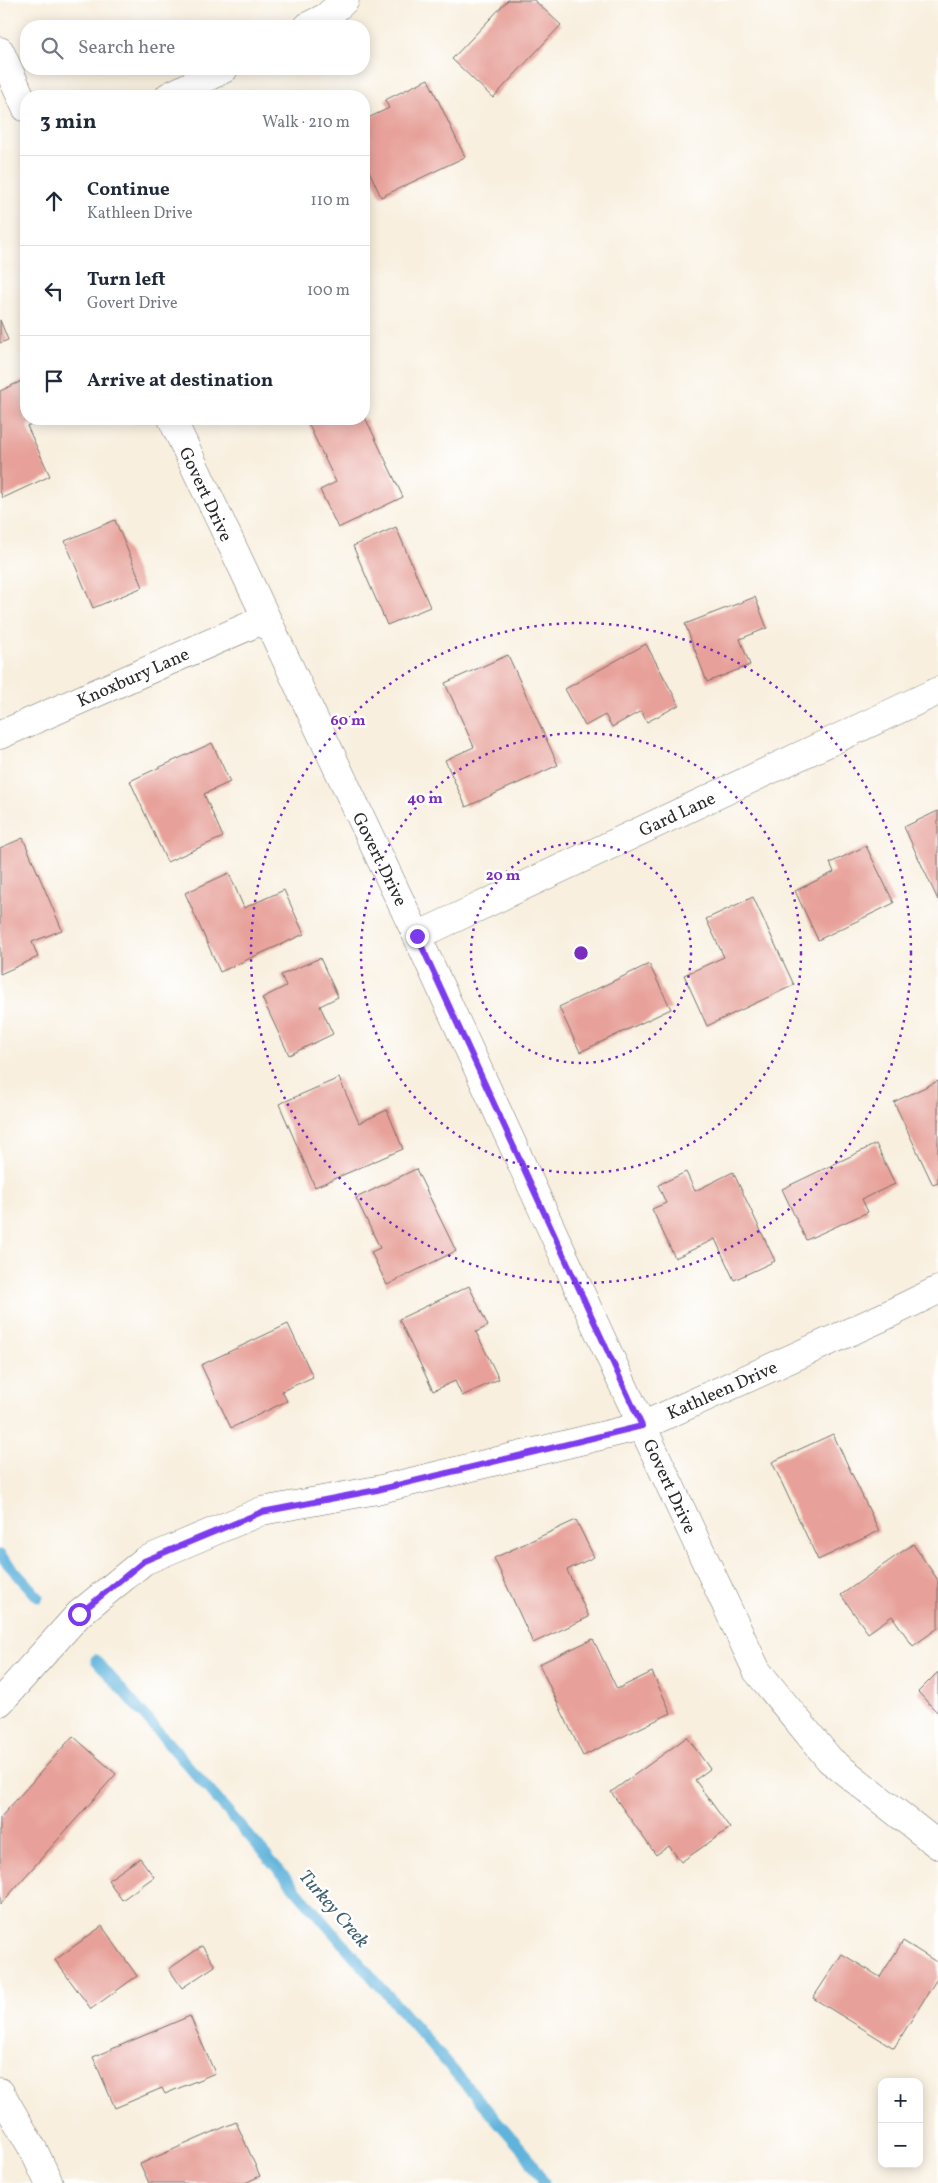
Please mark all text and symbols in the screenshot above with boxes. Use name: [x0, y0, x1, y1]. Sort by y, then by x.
search box: [20, 20, 370, 75]
icon: search: [38, 34, 66, 62]
text: Search here: [78, 35, 175, 61]
text: 3 min: [40, 108, 96, 137]
text: Walk · 210 m: [262, 112, 350, 134]
text: Continue: [87, 177, 170, 203]
icon: ahead: [40, 187, 68, 215]
text: 110 m: [311, 190, 350, 212]
text: Kathleen Drive: [87, 203, 193, 225]
text: Turn left: [87, 267, 166, 293]
icon: left: [40, 277, 68, 305]
text: 100 m: [307, 280, 350, 302]
text: Govert Drive: [87, 293, 178, 315]
icon: arrive: [40, 367, 68, 395]
text: Arrive at destination: [87, 368, 273, 394]
street label: Govert Drive: [172, 443, 237, 546]
street label: Knoxbury Lane: [74, 643, 194, 714]
text: 60 m: [331, 711, 366, 732]
street label: Gard Lane: [635, 787, 720, 844]
text: 40 m: [407, 789, 443, 810]
street label: Govert Drive: [345, 808, 412, 911]
text: 20 m: [486, 866, 521, 887]
route end: [406, 925, 429, 948]
centre of rings: [572, 944, 590, 962]
street label: Kathleen Drive: [663, 1356, 782, 1427]
street label: Govert Drive: [636, 1435, 701, 1538]
route start: [68, 1603, 91, 1626]
water label: Turkey Creek: [292, 1865, 375, 1954]
map controls: [878, 2078, 923, 2168]
button: +: [878, 2078, 923, 2123]
button: −: [878, 2123, 923, 2168]

